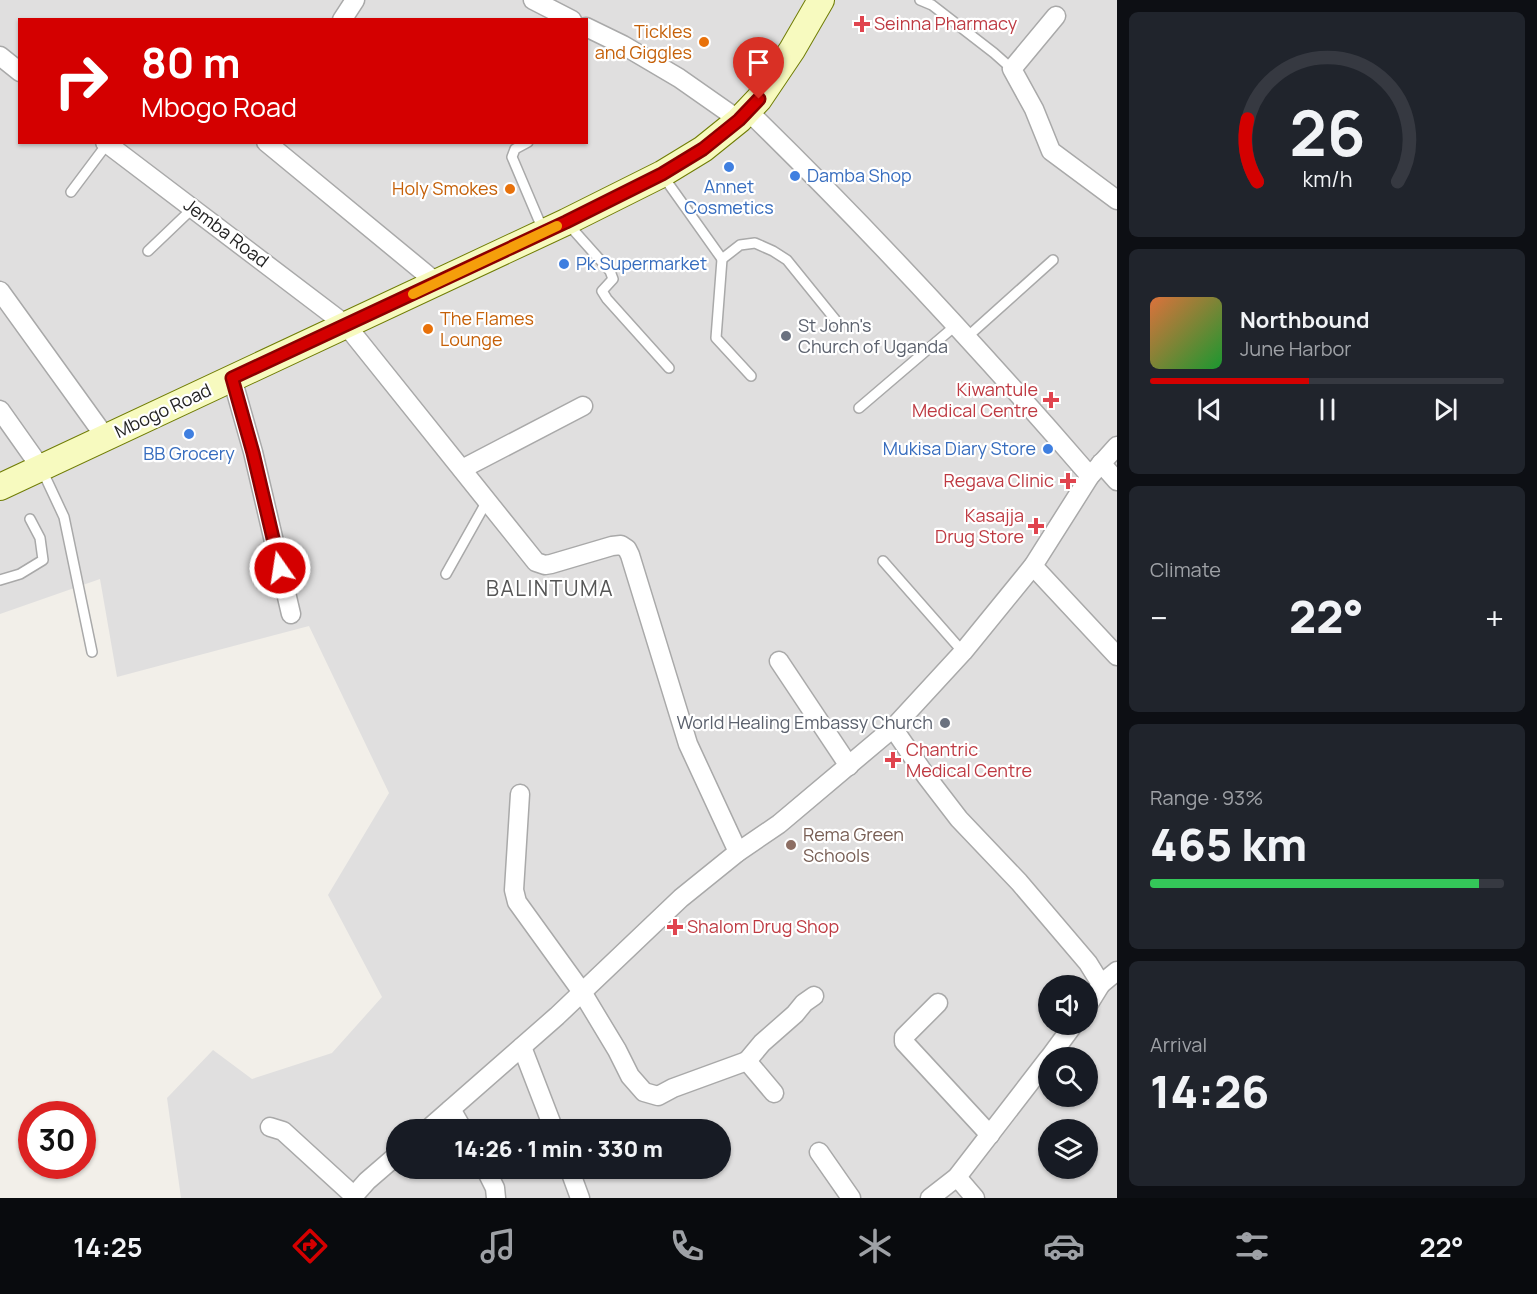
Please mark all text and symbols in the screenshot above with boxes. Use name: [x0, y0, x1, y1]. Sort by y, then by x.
place label: Seinna Pharmacy: [874, 11, 1018, 35]
marker: Seinna Pharmacy: [855, 17, 869, 31]
place label: Tickles and Giggles: [595, 19, 692, 64]
text: 80 m: [141, 33, 241, 91]
marker: Tickles and Giggles: [697, 35, 711, 49]
pin: [733, 37, 784, 99]
icon: right: [42, 42, 120, 120]
icon: arrive: [742, 46, 775, 79]
text: Mbogo Road: [141, 88, 297, 125]
text: 26: [1289, 89, 1365, 175]
marker: Annet Cosmetics: [722, 160, 736, 174]
place label: Damba Shop: [807, 163, 912, 187]
text: km/h: [1302, 164, 1352, 193]
marker: Damba Shop: [788, 169, 802, 183]
place label: Annet Cosmetics: [684, 174, 774, 219]
place label: Holy Smokes: [392, 176, 498, 200]
marker: Holy Smokes: [503, 182, 517, 196]
street label: Jemba Road: [179, 192, 274, 272]
place label: Pk Supermarket: [576, 251, 707, 275]
marker: Pk Supermarket: [557, 257, 571, 271]
text: Northbound: [1240, 305, 1370, 335]
place label: The Flames Lounge: [440, 306, 534, 351]
place label: St John's Church of Uganda: [798, 313, 948, 358]
marker: The Flames Lounge: [421, 322, 435, 336]
marker: St John's Church of Uganda: [779, 329, 793, 343]
text: June Harbor: [1240, 335, 1352, 362]
street label: Mbogo Road: [110, 377, 215, 443]
place label: Kiwantule Medical Centre: [912, 377, 1038, 422]
marker: Kiwantule Medical Centre: [1042, 391, 1060, 409]
icon: previous: [1193, 393, 1226, 426]
icon: pause: [1311, 393, 1344, 426]
icon: next: [1429, 393, 1462, 426]
marker: BB Grocery: [182, 427, 196, 441]
place label: Mukisa Diary Store: [883, 436, 1036, 460]
place label: BB Grocery: [143, 441, 235, 465]
marker: Mukisa Diary Store: [1041, 442, 1055, 456]
place label: Regava Clinic: [943, 468, 1054, 492]
marker: Regava Clinic: [1059, 472, 1077, 490]
place label: Kasajja Drug Store: [935, 503, 1024, 548]
marker: Kasajja Drug Store: [1029, 519, 1043, 533]
position arrow: [248, 536, 312, 600]
text: Climate: [1150, 556, 1221, 583]
district label: BALINTUMA: [486, 574, 614, 602]
text: 22°: [1289, 585, 1364, 647]
text: −: [1150, 595, 1168, 640]
text: +: [1485, 595, 1504, 640]
place label: World Healing Embassy Church: [677, 710, 933, 734]
marker: World Healing Embassy Church: [938, 716, 952, 730]
place label: Chantric Medical Centre: [906, 737, 1032, 782]
marker: Chantric Medical Centre: [884, 751, 902, 769]
text: Range · 93%: [1150, 784, 1263, 811]
text: 465 km: [1150, 813, 1307, 875]
place label: Rema Green Schools: [803, 822, 904, 867]
marker: Rema Green Schools: [784, 838, 798, 852]
place label: Shalom Drug Shop: [687, 914, 839, 938]
marker: Shalom Drug Shop: [668, 920, 682, 934]
map controls: [1038, 975, 1098, 1179]
button: sound: [1038, 975, 1098, 1035]
text: Arrival: [1150, 1031, 1207, 1058]
button: search: [1038, 1047, 1098, 1107]
text: 14:26: [1150, 1060, 1269, 1122]
speed limit sign: 30: [18, 1101, 96, 1179]
button: layers: [1038, 1119, 1098, 1179]
text: 14:26 · 1 min · 330 m: [454, 1134, 663, 1164]
icon: directions: [289, 1225, 331, 1267]
icon: music: [477, 1225, 519, 1267]
icon: phone: [666, 1225, 708, 1267]
icon: climate: [854, 1225, 896, 1267]
icon: car: [1043, 1225, 1085, 1267]
icon: filters: [1231, 1225, 1273, 1267]
text: 14:25: [73, 1228, 143, 1265]
text: 22°: [1419, 1228, 1464, 1265]

